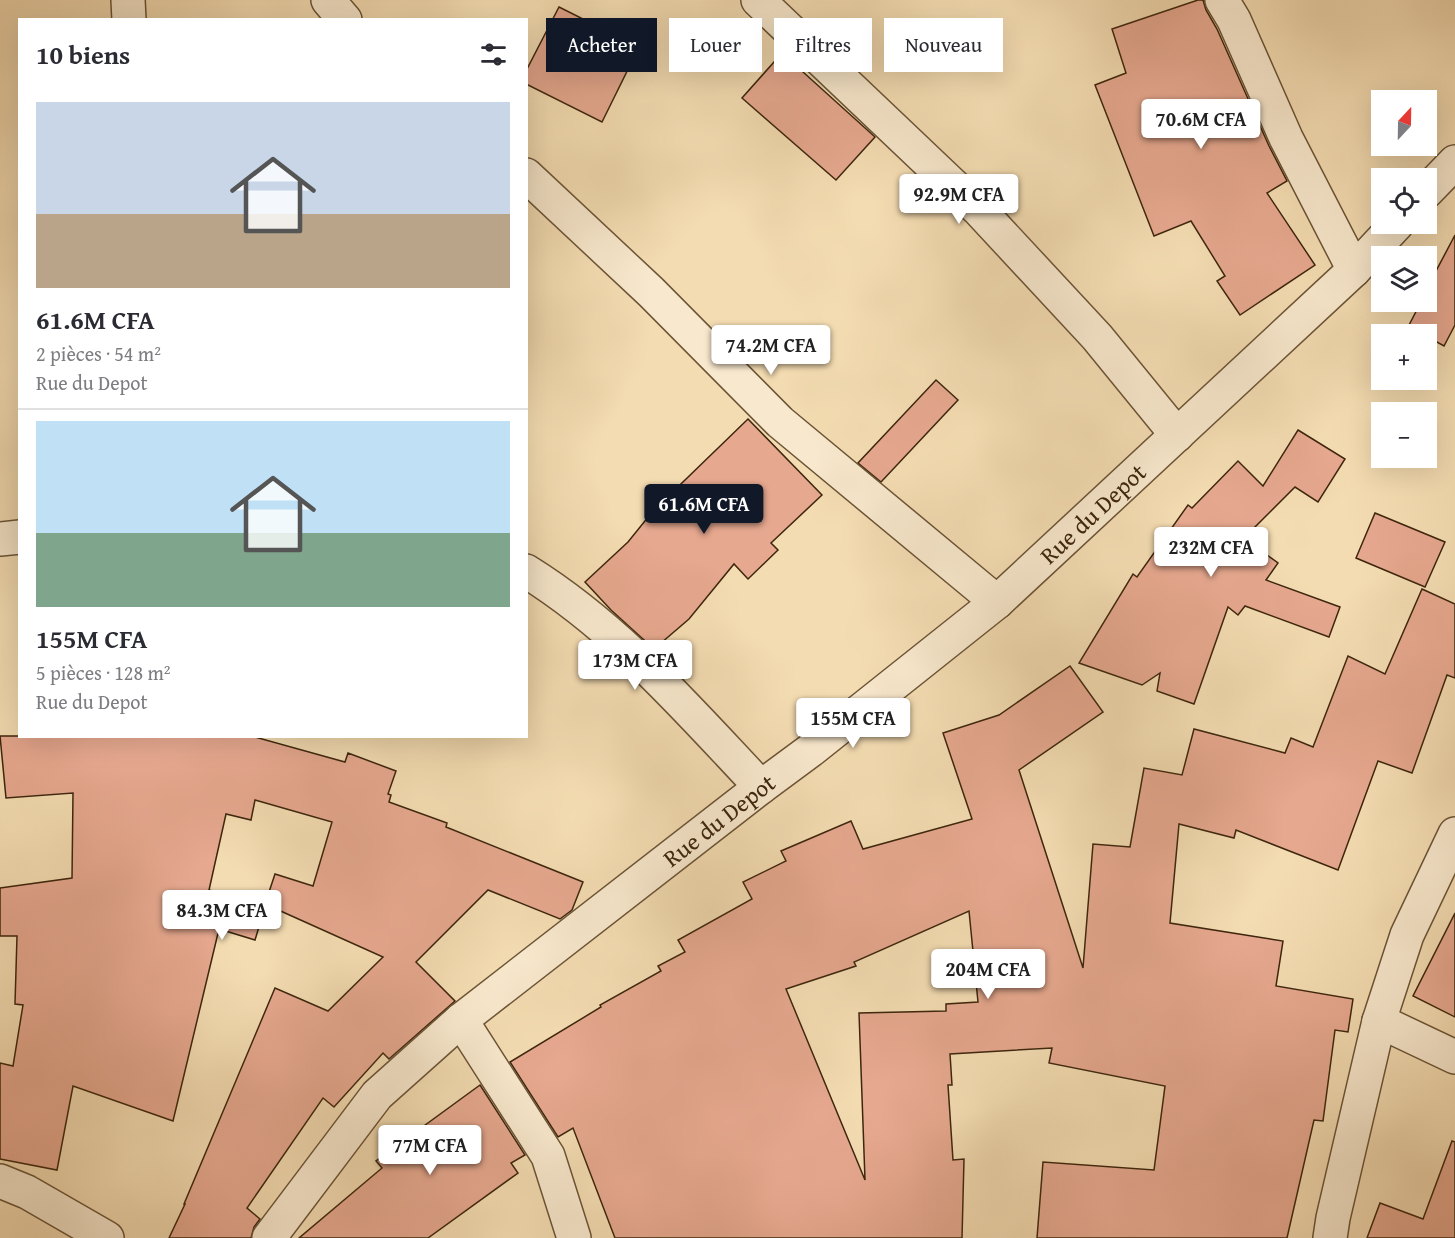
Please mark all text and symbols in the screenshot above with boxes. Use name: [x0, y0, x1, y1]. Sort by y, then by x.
chip: Acheter: [546, 18, 657, 72]
chip: Louer: [669, 18, 762, 72]
chip: Filtres: [774, 18, 872, 72]
chip: Nouveau: [884, 18, 1003, 72]
text: 10 biens: [36, 35, 130, 74]
icon: filters: [477, 38, 510, 71]
north arrow: [1371, 90, 1437, 156]
map controls: [1371, 90, 1437, 468]
pin: 70.6M CFA: [1132, 99, 1270, 150]
text: 70.6M CFA: [1155, 104, 1247, 133]
icon: home: [219, 141, 327, 249]
button: locate: [1371, 168, 1437, 234]
pin: 92.9M CFA: [890, 174, 1028, 225]
text: 92.9M CFA: [913, 179, 1005, 208]
button: layers: [1371, 246, 1437, 312]
text: 61.6M CFA: [36, 300, 155, 339]
button: +: [1371, 324, 1437, 390]
pin: 74.2M CFA: [702, 325, 840, 376]
text: 74.2M CFA: [725, 330, 817, 359]
text: 2 pièces · 54 m²: [36, 339, 161, 368]
text: Rue du Depot: [36, 368, 148, 397]
button: −: [1371, 402, 1437, 468]
street label: Rue du Depot: [1032, 454, 1154, 572]
icon: home: [219, 460, 327, 568]
pin: 61.6M CFA: [635, 484, 773, 535]
text: 61.6M CFA: [658, 489, 750, 518]
pin: 232M CFA: [1149, 527, 1273, 578]
text: 232M CFA: [1168, 532, 1254, 561]
text: 155M CFA: [36, 619, 147, 658]
pin: 173M CFA: [573, 640, 697, 691]
text: 173M CFA: [592, 645, 678, 674]
text: 5 pièces · 128 m²: [36, 658, 171, 687]
text: Rue du Depot: [36, 687, 148, 716]
pin: 155M CFA: [791, 698, 915, 749]
text: 155M CFA: [810, 703, 896, 732]
street label: Rue du Depot: [655, 765, 783, 875]
pin: 84.3M CFA: [153, 890, 291, 941]
text: 84.3M CFA: [176, 895, 268, 924]
pin: 204M CFA: [926, 949, 1050, 1000]
text: 204M CFA: [945, 954, 1031, 983]
pin: 77M CFA: [375, 1125, 485, 1176]
text: 77M CFA: [392, 1130, 468, 1159]

